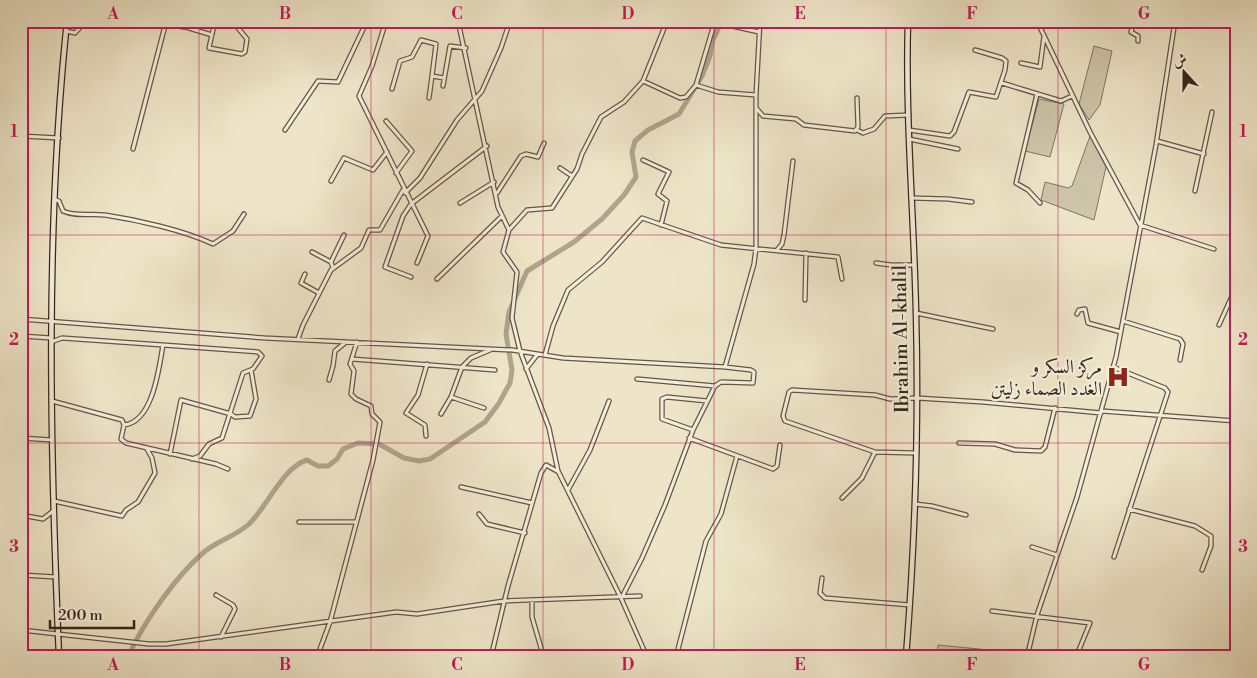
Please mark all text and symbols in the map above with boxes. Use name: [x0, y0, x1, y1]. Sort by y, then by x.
text: A: [106, 4, 119, 24]
text: B: [279, 4, 291, 24]
text: C: [451, 4, 463, 24]
text: D: [622, 4, 635, 24]
text: E: [794, 4, 806, 24]
text: F: [966, 4, 978, 24]
text: G: [1138, 4, 1151, 24]
north arrow: [1160, 48, 1210, 98]
text: ش: [1170, 50, 1190, 72]
text: 1: [10, 122, 18, 142]
text: 1: [1239, 122, 1247, 142]
street label: Ibrahim Al-khalil: [888, 264, 914, 413]
text: 2: [9, 330, 19, 350]
text: 2: [1238, 330, 1248, 350]
place label: مركز السكر و الغدد الصماء زليتن: [991, 355, 1102, 401]
hospital icon: مركز السكر و الغدد الصماء زليتن: [1105, 364, 1131, 390]
text: 3: [9, 537, 19, 557]
text: 3: [1238, 537, 1248, 557]
scale bar: [50, 598, 134, 630]
text: 200 m: [58, 606, 103, 625]
text: A: [106, 655, 119, 675]
text: B: [279, 655, 291, 675]
text: C: [451, 655, 463, 675]
text: D: [622, 655, 635, 675]
text: E: [794, 655, 806, 675]
text: F: [966, 655, 978, 675]
text: G: [1138, 655, 1151, 675]

